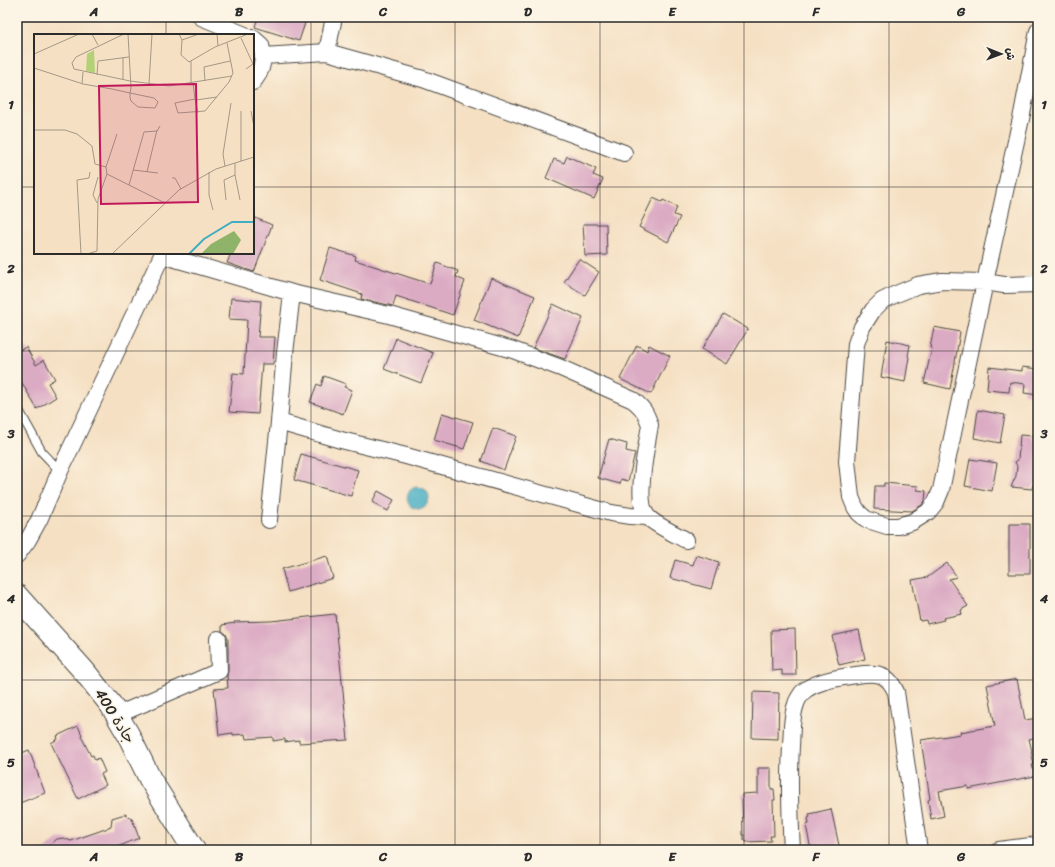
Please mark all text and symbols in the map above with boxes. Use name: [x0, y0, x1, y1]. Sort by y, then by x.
text: A: [89, 0, 98, 23]
text: B: [235, 0, 244, 23]
text: C: [378, 0, 388, 23]
text: D: [524, 0, 532, 23]
text: E: [668, 0, 677, 23]
text: F: [811, 0, 820, 23]
text: G: [956, 0, 966, 23]
inset map: [34, 34, 254, 254]
north arrow: [981, 34, 1021, 74]
text: ش: [1001, 48, 1020, 60]
text: 1: [8, 93, 14, 116]
text: 1: [1041, 93, 1047, 116]
text: 2: [6, 257, 15, 280]
text: 2: [1039, 257, 1048, 280]
text: 3: [6, 422, 15, 445]
text: 3: [1039, 422, 1048, 445]
text: 4: [6, 587, 16, 610]
text: 4: [1039, 587, 1049, 610]
street label: جادة 400: [88, 683, 142, 749]
text: 5: [7, 751, 15, 774]
text: 5: [1040, 751, 1048, 774]
text: A: [89, 845, 98, 867]
text: B: [235, 845, 244, 867]
text: C: [378, 845, 388, 867]
text: D: [524, 845, 532, 867]
text: E: [668, 845, 677, 867]
text: F: [811, 845, 820, 867]
text: G: [956, 845, 966, 867]

